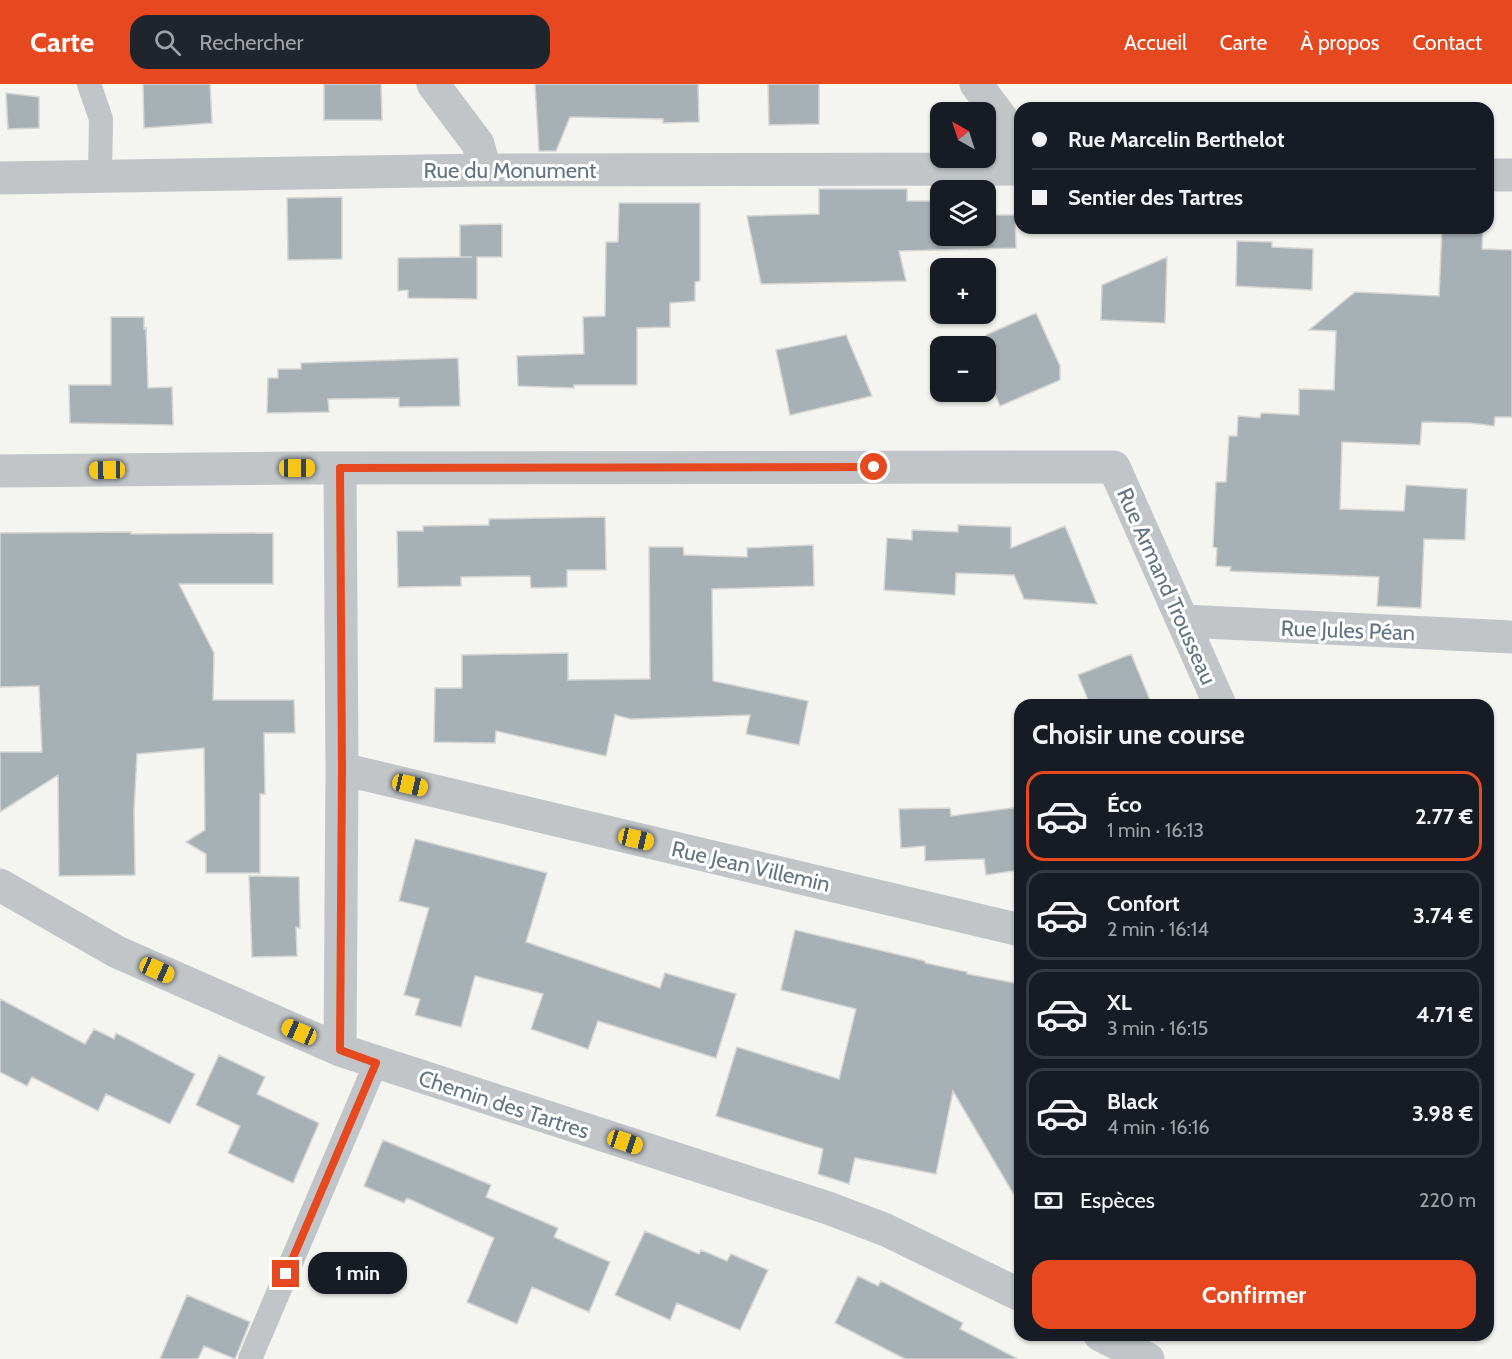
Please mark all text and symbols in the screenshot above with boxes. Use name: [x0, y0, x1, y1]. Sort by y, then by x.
search box: [130, 15, 550, 69]
text: Carte: [30, 25, 94, 59]
icon: search: [151, 26, 184, 59]
text: Rechercher: [199, 29, 303, 56]
text: Accueil: [1124, 30, 1187, 55]
text: Carte: [1220, 30, 1267, 55]
text: À propos: [1300, 30, 1379, 55]
text: Contact: [1412, 30, 1482, 55]
north arrow: [930, 102, 996, 168]
map controls: [930, 102, 996, 402]
text: Rue Marcelin Berthelot: [1068, 126, 1285, 153]
street label: Rue du Monument: [423, 157, 597, 184]
button: layers: [930, 180, 996, 246]
text: Sentier des Tartres: [1068, 184, 1243, 211]
button: +: [930, 258, 996, 324]
button: −: [930, 336, 996, 402]
route start: [860, 453, 887, 480]
car: [279, 459, 315, 477]
car: [89, 461, 125, 479]
street label: Rue Armand Trousseau: [1111, 484, 1222, 689]
street label: Rue Jules Péan: [1280, 615, 1416, 646]
text: Choisir une course: [1032, 718, 1245, 751]
car: [390, 772, 430, 798]
icon: car: [1035, 789, 1089, 843]
text: Éco: [1107, 791, 1142, 818]
text: 2.77 €: [1415, 803, 1473, 830]
text: 1 min · 16:13: [1107, 818, 1204, 842]
car: [616, 826, 656, 852]
street label: Rue Jean Villemin: [669, 835, 833, 898]
icon: car: [1035, 888, 1089, 942]
text: Confort: [1107, 890, 1180, 917]
text: 3.74 €: [1413, 902, 1473, 929]
text: 2 min · 16:14: [1107, 917, 1209, 941]
car: [137, 954, 177, 986]
icon: car: [1035, 987, 1089, 1041]
text: XL: [1107, 989, 1132, 1016]
text: 4.71 €: [1416, 1001, 1473, 1028]
car: [279, 1016, 319, 1048]
text: 3 min · 16:15: [1107, 1016, 1208, 1040]
street label: Chemin des Tartres: [415, 1064, 593, 1145]
icon: car: [1035, 1086, 1089, 1140]
text: Black: [1107, 1088, 1158, 1115]
text: 3.98 €: [1412, 1100, 1473, 1127]
text: 4 min · 16:16: [1107, 1115, 1210, 1139]
car: [605, 1128, 645, 1156]
icon: cash: [1032, 1184, 1065, 1217]
text: Espèces: [1080, 1187, 1155, 1214]
text: 220 m: [1419, 1188, 1476, 1212]
callout: 1 min: [307, 1253, 406, 1295]
route end: [272, 1260, 299, 1287]
button: Confirmer: [1032, 1260, 1476, 1329]
text: 1 min: [335, 1261, 380, 1285]

